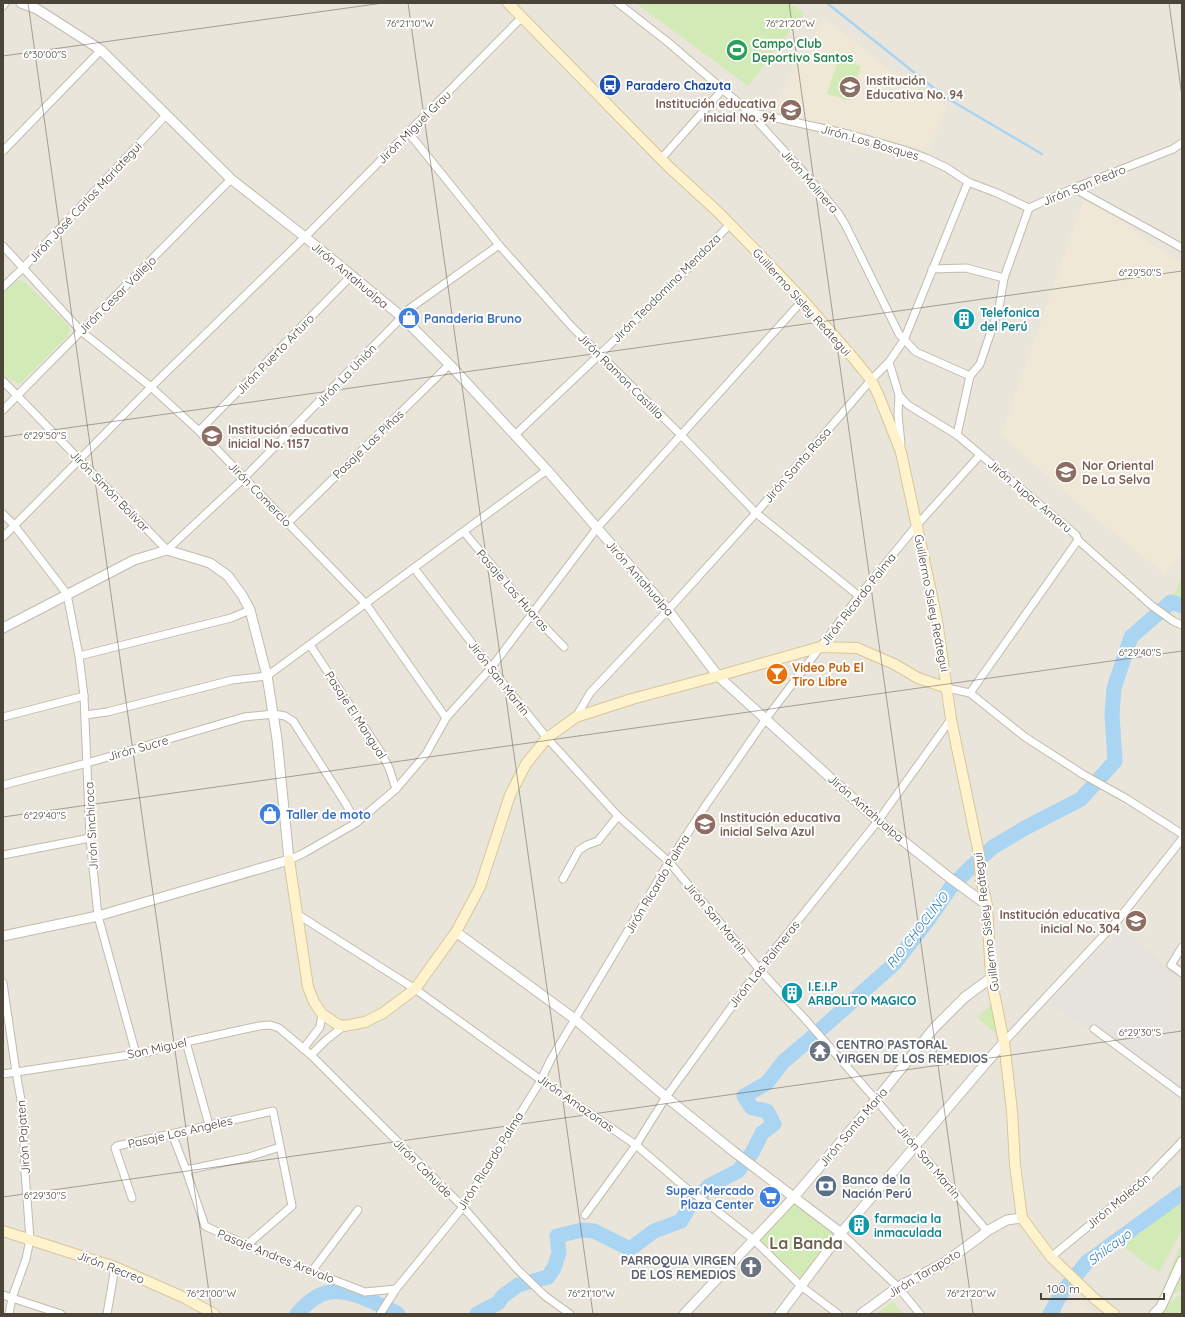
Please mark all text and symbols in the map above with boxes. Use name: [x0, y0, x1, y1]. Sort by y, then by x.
text: 76°21'10"W: [386, 17, 434, 30]
text: 76°21'20"W: [765, 17, 815, 30]
place label: Campo Club Deportivo Santos: [752, 36, 853, 65]
sports icon: Campo Club Deportivo Santos: [724, 37, 750, 63]
text: 6°30'00"S: [23, 48, 67, 61]
bus stop icon: Paradero Chazuta: [597, 72, 623, 98]
place label: Institución Educativa No. 94: [866, 73, 963, 102]
school or university icon: Institución Educativa No. 94: [837, 74, 863, 100]
place label: Paradero Chazuta: [626, 78, 731, 93]
street label: Jirón Miguel Grau: [374, 87, 454, 167]
place label: Institución educativa inicial No. 94: [655, 96, 776, 125]
school or university icon: Institución educativa inicial No. 94: [778, 97, 804, 123]
street label: Jirón Los Bosques: [819, 121, 921, 163]
street label: Jirón José Carlos Mariategui: [25, 139, 145, 265]
street label: Jirón Molinera: [778, 146, 842, 216]
street label: Jirón San Pedro: [1040, 161, 1128, 209]
street label: Jirón Teodomina Mendoza: [608, 230, 724, 346]
street label: Jirón Antahualpa: [308, 238, 392, 312]
street label: Guillermo Sisley Reátegui: [750, 245, 854, 359]
street label: Jirón Cesar Vallejo: [75, 253, 159, 337]
text: 6°29'50"S: [1119, 266, 1162, 279]
shop icon: Panaderia Bruno: [396, 305, 422, 331]
place label: Telefonica del Perú: [980, 305, 1040, 334]
building icon: Telefonica del Perú: [951, 306, 977, 332]
street label: Jirón Puerto Arturo: [233, 311, 317, 397]
place label: Panaderia Bruno: [424, 311, 522, 326]
street label: Jirón Ramon Castilla: [575, 330, 667, 422]
street label: Jirón La Unión: [313, 341, 379, 409]
street label: Pasaje Las Piñas: [329, 406, 407, 482]
place label: Institución educativa inicial No. 1157: [228, 422, 349, 451]
school or university icon: Institución educativa inicial No. 1157: [199, 423, 225, 449]
street label: Jirón Santa Rosa: [760, 424, 834, 506]
text: 6°29'50"S: [24, 429, 67, 442]
street label: Jirón Simón Bolívar: [67, 447, 153, 535]
street label: Jirón Tupac Amaru: [985, 456, 1075, 536]
street label: Jirón Comercio: [225, 458, 295, 530]
place label: Nor Oriental De La Selva: [1082, 458, 1154, 487]
school or university icon: Nor Oriental De La Selva: [1053, 459, 1079, 485]
street label: Guillermo Sisley Reátegui: [911, 533, 953, 673]
street label: Jirón Antahualpa: [603, 537, 677, 619]
street label: Pasaje Las Huaras: [473, 546, 553, 634]
street label: Jirón Ricardo Palma: [817, 550, 899, 648]
street label: Jirón San Martin: [465, 637, 533, 719]
text: 6°29'40"S: [1119, 646, 1162, 659]
place label: Video Pub El Tiro Libre: [792, 660, 864, 689]
bar icon: Video Pub El Tiro Libre: [764, 661, 790, 687]
street label: Pasaje El Mangual: [322, 668, 390, 762]
street label: Jirón Sucre: [106, 732, 170, 764]
street label: Jirón Antahualpa: [825, 771, 907, 845]
street label: Jirón Sinchiroca: [81, 781, 101, 871]
shop icon: Taller de moto: [257, 801, 283, 827]
place label: Taller de moto: [286, 807, 371, 822]
text: 6°29'40"S: [24, 809, 67, 822]
place label: Institución educativa inicial Selva Azul: [720, 810, 841, 839]
school or university icon: Institución educativa inicial Selva Azul: [692, 811, 718, 837]
street label: Jirón Ricardo Palma: [621, 832, 693, 936]
street label: Guillermo Sisley Reátegui: [970, 852, 1002, 992]
street label: Jirón San Martin: [681, 878, 751, 958]
water label: RIO CHOCLINO: [883, 888, 952, 971]
place label: Institución educativa inicial No. 304: [999, 907, 1120, 936]
school or university icon: Institución educativa inicial No. 304: [1123, 908, 1149, 934]
street label: Jirón Las Palmeras: [725, 917, 803, 1010]
place label: I.E.I.P ARBOLITO MAGICO: [808, 979, 916, 1008]
building icon: I.E.I.P ARBOLITO MAGICO: [779, 980, 805, 1006]
text: 6°29'30"S: [1119, 1026, 1162, 1039]
street label: San Miguel: [126, 1034, 188, 1062]
place label: CENTRO PASTORAL VIRGEN DE LOS REMEDIOS: [836, 1037, 988, 1066]
temple icon: CENTRO PASTORAL VIRGEN DE LOS REMEDIOS: [807, 1038, 833, 1064]
street label: Jirón Amazonas: [535, 1071, 618, 1135]
street label: Jirón Santa Maria: [816, 1084, 890, 1170]
street label: Jirón Pajaten: [13, 1100, 33, 1174]
street label: Jirón Ricardo Palma: [454, 1109, 526, 1213]
street label: Pasaje Los Angeles: [126, 1113, 234, 1151]
street label: Jirón San Martin: [894, 1122, 964, 1202]
street label: Jirón Cahuide: [391, 1136, 456, 1201]
street label: Jirón Malecón: [1083, 1170, 1153, 1232]
place label: Banco de la Nación Perú: [842, 1172, 912, 1201]
bank icon: Banco de la Nación Perú: [813, 1173, 839, 1199]
place label: Super Mercado Plaza Center: [666, 1183, 755, 1212]
supermarket icon: Super Mercado Plaza Center: [757, 1184, 783, 1210]
text: 6°29'30"S: [24, 1189, 67, 1202]
place label: farmacia la inmaculada: [874, 1211, 942, 1240]
building icon: farmacia la inmaculada: [846, 1212, 872, 1238]
water label: Shilcayo: [1084, 1225, 1135, 1268]
street label: Pasaje Andres Arevalo: [215, 1226, 337, 1286]
district label: La Banda: [769, 1233, 843, 1253]
street label: Jirón Tarapoto: [885, 1245, 963, 1301]
street label: Jirón Recreo: [75, 1247, 147, 1287]
place label: PARROQUIA VIRGEN DE LOS REMEDIOS: [621, 1253, 736, 1282]
church icon: PARROQUIA VIRGEN DE LOS REMEDIOS: [738, 1254, 764, 1280]
scale bar: [1041, 1275, 1164, 1301]
text: 100 m: [1047, 1281, 1080, 1296]
text: 76°21'00"W: [186, 1287, 236, 1300]
text: 76°21'10"W: [567, 1287, 615, 1300]
text: 76°21'20"W: [946, 1287, 996, 1300]

